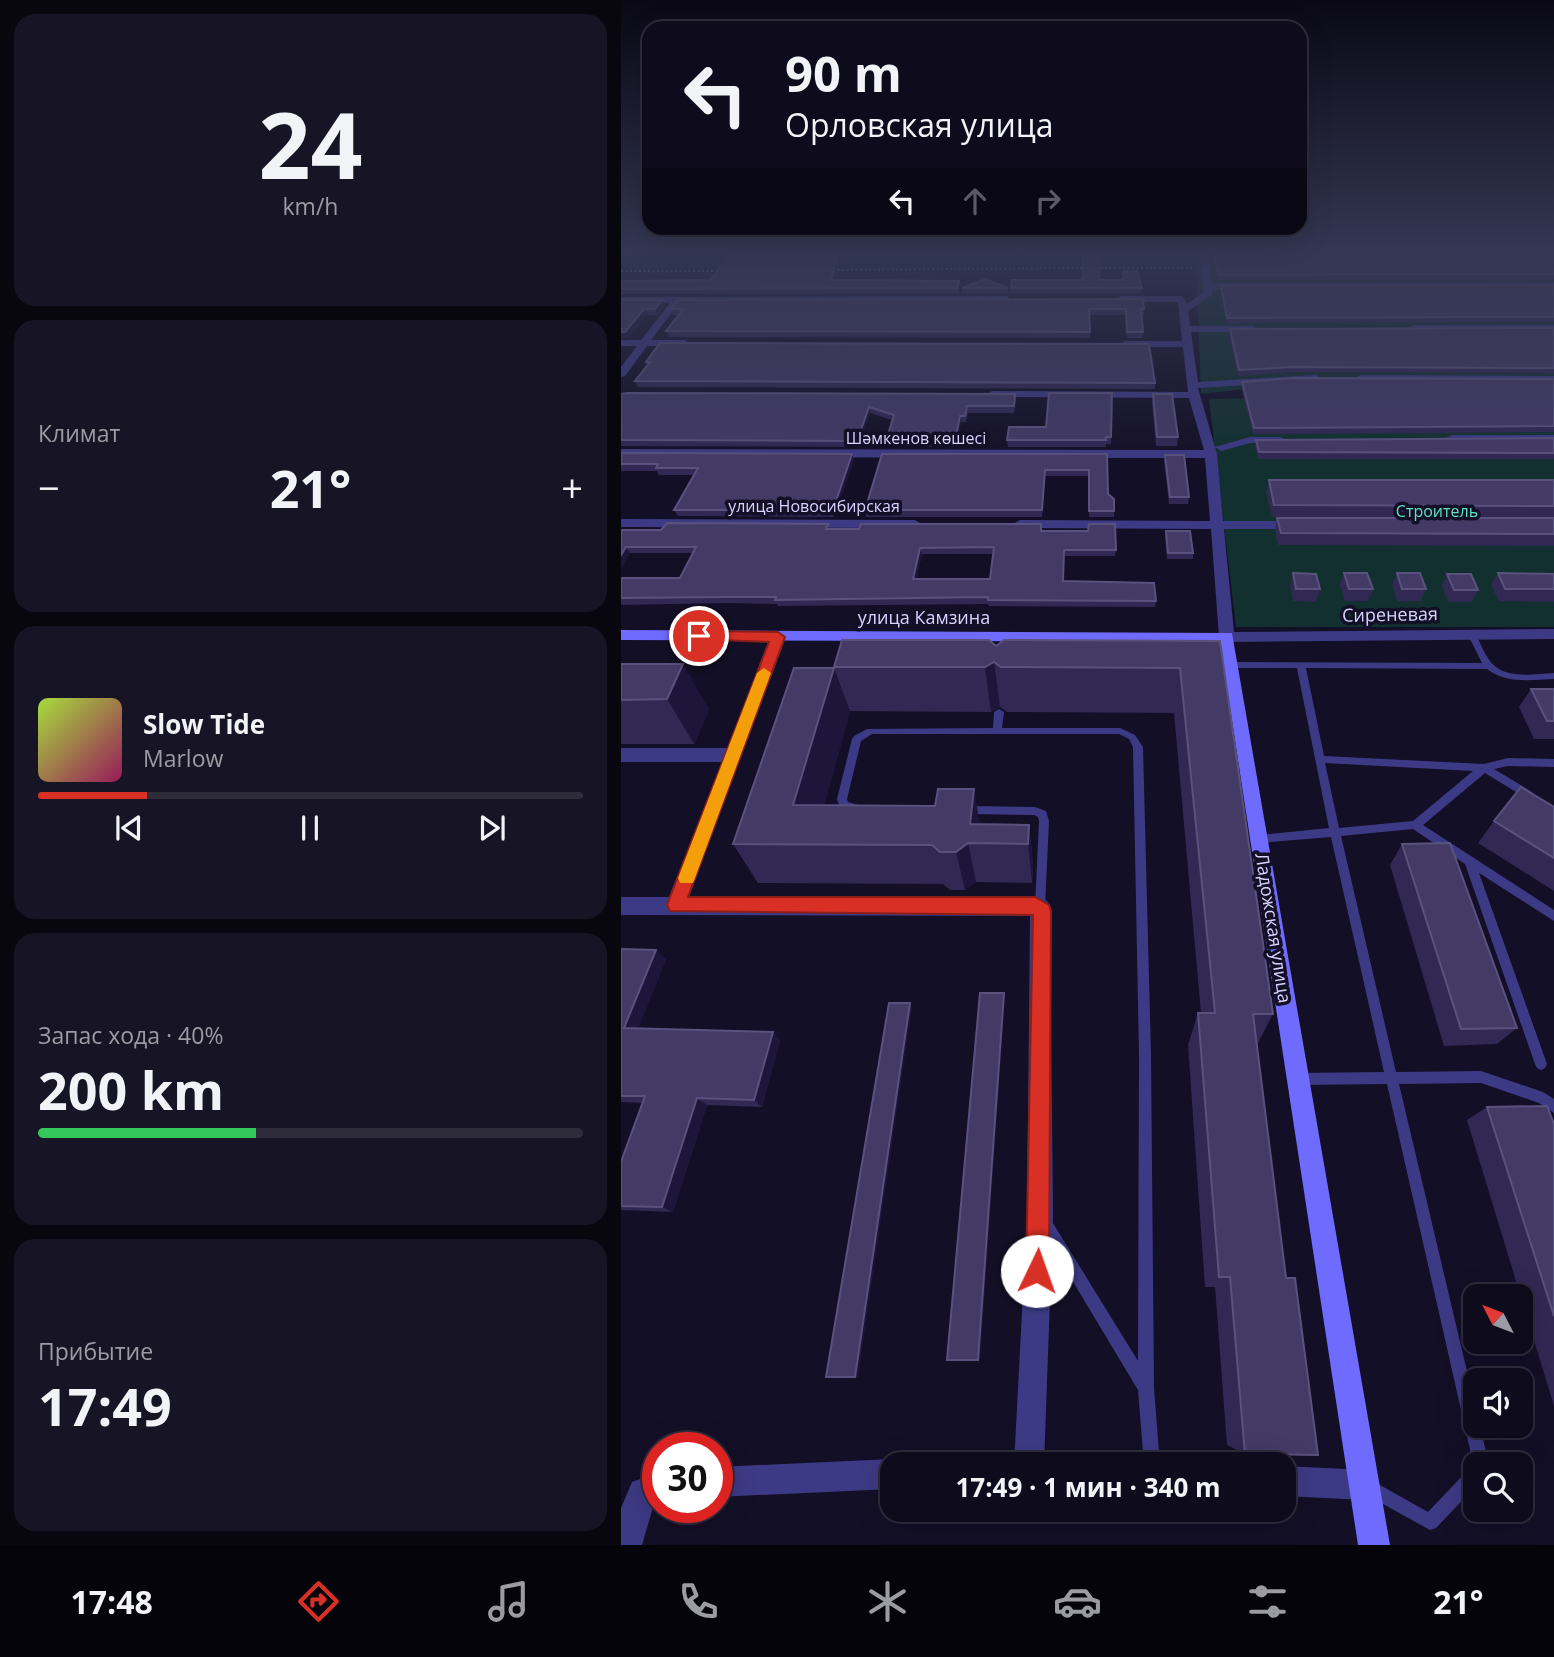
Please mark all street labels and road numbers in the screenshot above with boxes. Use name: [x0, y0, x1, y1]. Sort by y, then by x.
street label: Шәмкенов көшесі: [846, 427, 986, 449]
street label: улица Новосибирская: [728, 495, 900, 517]
street label: Сиреневая: [1342, 601, 1438, 627]
street label: улица Камзина: [858, 605, 990, 629]
street label: Ладожская улица: [1250, 851, 1298, 1005]

